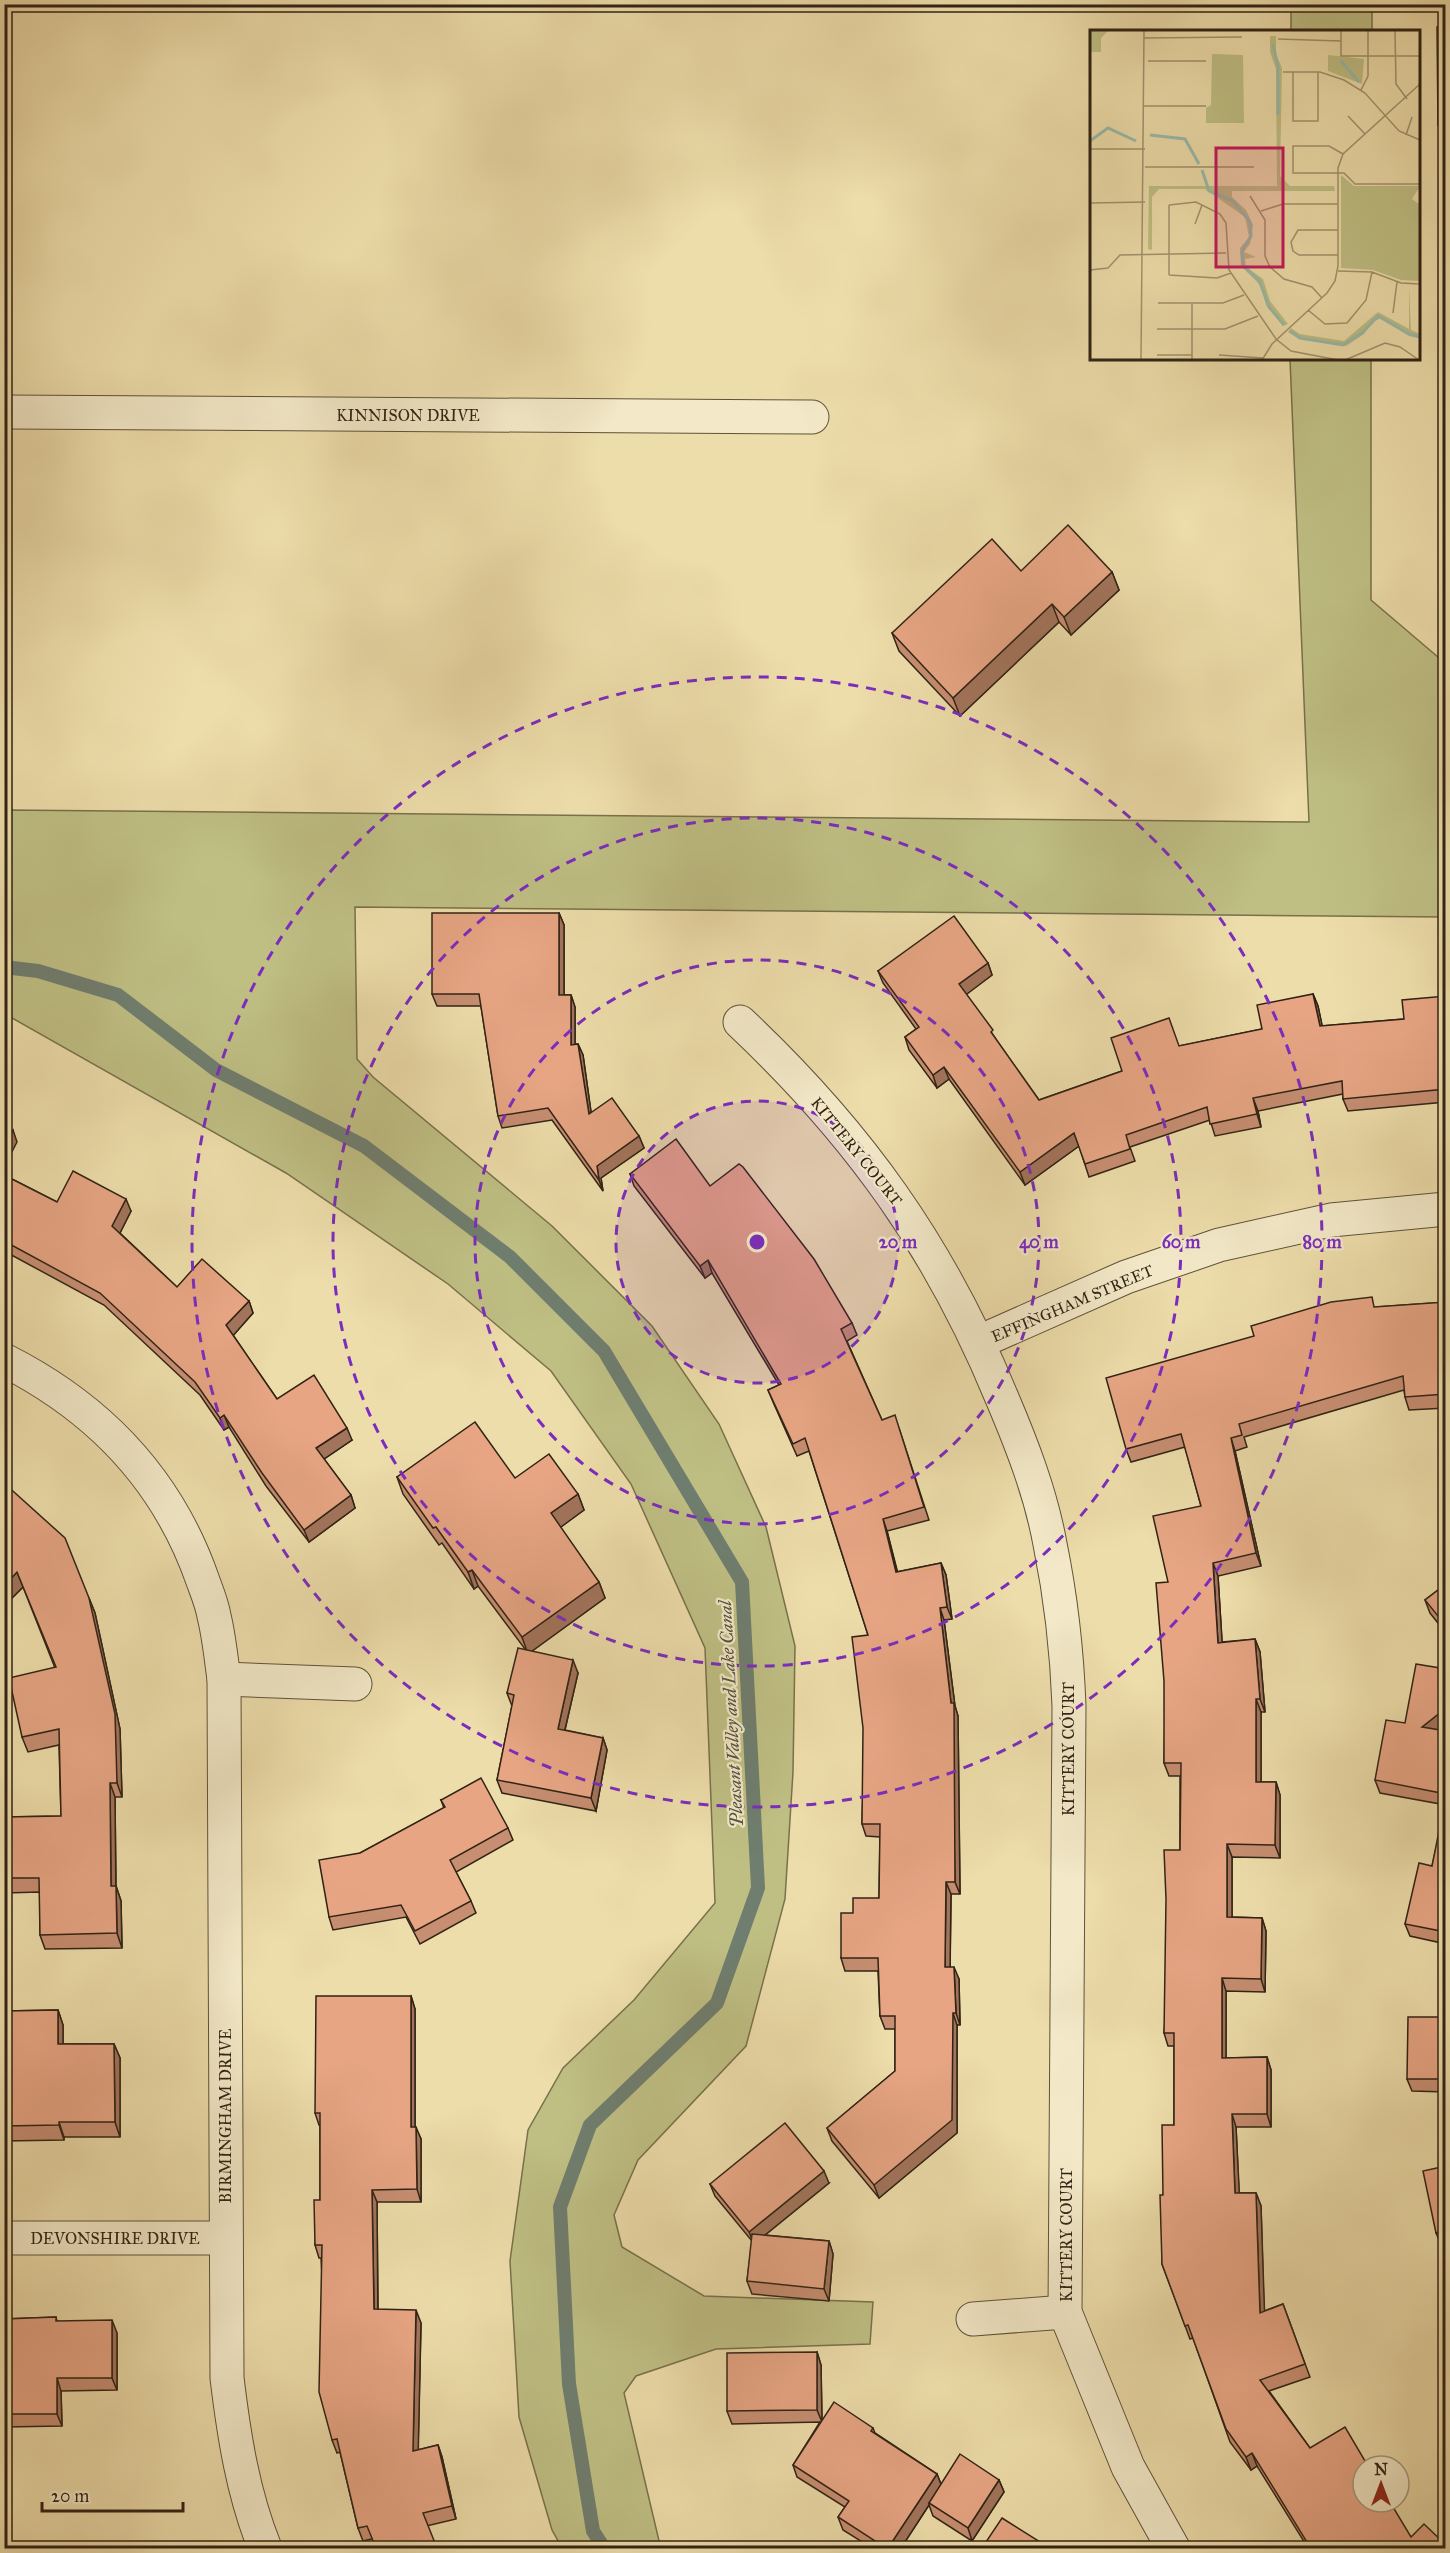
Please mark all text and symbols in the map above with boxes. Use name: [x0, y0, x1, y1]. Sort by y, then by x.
inset map: [1090, 30, 1420, 360]
street label: KINNISON DRIVE: [336, 406, 480, 425]
street label: KITTERY COURT: [807, 1093, 906, 1209]
text: 20 m: [879, 1231, 918, 1253]
text: 40 m: [1019, 1231, 1060, 1254]
text: 60 m: [1162, 1231, 1201, 1253]
text: 80 m: [1302, 1231, 1342, 1253]
centre of rings: [747, 1232, 767, 1252]
street label: EFFINGHAM STREET: [988, 1261, 1156, 1346]
water label: Pleasant Valley and Lake Canal: [714, 1598, 748, 1828]
street label: KITTERY COURT: [1059, 1682, 1078, 1816]
street label: BIRMINGHAM DRIVE: [216, 2029, 235, 2203]
street label: KITTERY COURT: [1057, 2168, 1076, 2302]
street label: DEVONSHIRE DRIVE: [30, 2229, 200, 2248]
north arrow: [1351, 2454, 1411, 2514]
text: N: [1374, 2460, 1388, 2479]
scale bar: [42, 2475, 183, 2513]
text: 20 m: [51, 2485, 89, 2507]

